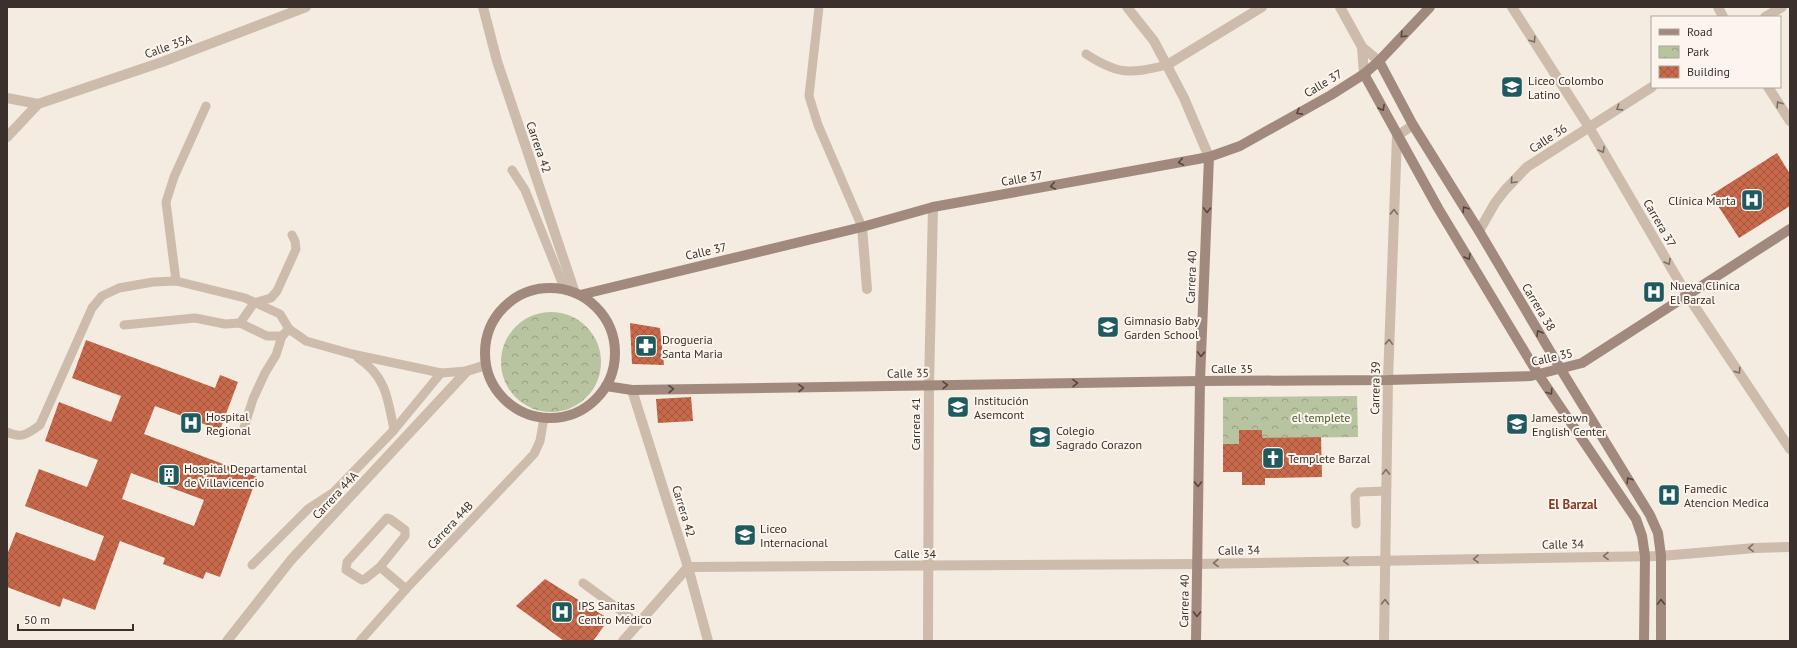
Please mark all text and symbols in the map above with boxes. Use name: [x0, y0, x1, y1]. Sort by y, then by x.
legend: [1651, 16, 1781, 88]
text: Road: [1687, 24, 1712, 39]
street label: Calle 35A: [142, 31, 194, 61]
one-way arrow: [1401, 31, 1408, 38]
one-way arrow: [1528, 36, 1536, 43]
text: Park: [1687, 44, 1709, 59]
text: Building: [1687, 64, 1730, 79]
street label: Calle 37: [1301, 66, 1345, 100]
place label: Liceo Colombo Latino: [1528, 73, 1604, 102]
school or university icon: Liceo Colombo Latino: [1499, 74, 1525, 100]
one-way arrow: [1776, 101, 1784, 108]
one-way arrow: [1616, 103, 1623, 110]
one-way arrow: [1377, 104, 1384, 111]
one-way arrow: [1296, 108, 1303, 115]
street label: Carrera 42: [523, 119, 555, 175]
street label: Calle 36: [1526, 120, 1570, 156]
one-way arrow: [1598, 146, 1605, 153]
one-way arrow: [1177, 157, 1184, 166]
street label: Calle 37: [1000, 167, 1044, 189]
one-way arrow: [1510, 177, 1517, 184]
one-way arrow: [1050, 181, 1056, 189]
hospital icon: Clínica Marta: [1739, 187, 1765, 213]
place label: Clínica Marta: [1668, 193, 1736, 208]
street label: Carrera 37: [1640, 196, 1680, 250]
one-way arrow: [1202, 207, 1211, 213]
one-way arrow: [1463, 207, 1470, 214]
one-way arrow: [1390, 209, 1399, 215]
street label: Calle 37: [684, 239, 728, 263]
street label: Carrera 40: [1183, 250, 1199, 304]
one-way arrow: [1463, 253, 1470, 260]
one-way arrow: [1663, 258, 1671, 265]
place label: Nueva Clinica El Barzal: [1670, 278, 1740, 307]
hospital icon: Nueva Clinica El Barzal: [1641, 279, 1667, 305]
street label: Carrera 38: [1519, 280, 1559, 334]
place label: Gimnasio Baby Garden School: [1124, 313, 1200, 342]
school or university icon: Gimnasio Baby Garden School: [1095, 314, 1121, 340]
one-way arrow: [1537, 330, 1544, 337]
place label: Drogueria Santa Maria: [662, 332, 723, 361]
pharmacy icon: Drogueria Santa Maria: [633, 333, 659, 359]
one-way arrow: [1385, 339, 1393, 345]
street label: Calle 35: [1530, 345, 1574, 369]
one-way arrow: [1196, 351, 1205, 357]
street label: Calle 35: [1211, 361, 1253, 376]
street label: Carrera 39: [1367, 361, 1383, 415]
street label: Calle 35: [887, 365, 929, 381]
one-way arrow: [1733, 367, 1740, 374]
one-way arrow: [1072, 379, 1078, 387]
one-way arrow: [942, 381, 948, 389]
one-way arrow: [798, 383, 804, 392]
one-way arrow: [668, 385, 674, 394]
one-way arrow: [1545, 388, 1553, 395]
place label: Institución Asemcont: [974, 393, 1029, 422]
school or university icon: Institución Asemcont: [945, 394, 971, 420]
street label: Carrera 41: [908, 397, 923, 451]
place label: Hospital Regional: [206, 409, 251, 438]
hospital icon: Hospital Regional: [178, 410, 204, 436]
park label: el templete: [1292, 410, 1350, 425]
place label: Jamestown English Center: [1531, 410, 1606, 439]
school or university icon: Jamestown English Center: [1504, 411, 1530, 437]
place label: Colegio Sagrado Corazon: [1056, 423, 1142, 452]
school or university icon: Colegio Sagrado Corazon: [1027, 424, 1053, 450]
church icon: Templete Barzal: [1260, 445, 1286, 471]
place label: Templete Barzal: [1288, 451, 1371, 466]
place label: Hospital Departamental de Villavicencio: [184, 461, 307, 490]
building icon: Hospital Departamental de Villavicencio: [156, 462, 182, 488]
street label: Carrera 44A: [309, 468, 361, 522]
one-way arrow: [1382, 469, 1391, 475]
one-way arrow: [1626, 477, 1634, 484]
one-way arrow: [1194, 481, 1202, 487]
place label: Famedic Atencion Medica: [1684, 481, 1769, 510]
hospital icon: Famedic Atencion Medica: [1656, 482, 1682, 508]
street label: Carrera 42: [669, 483, 699, 539]
district label: El Barzal: [1549, 496, 1598, 513]
street label: Carrera 44B: [424, 498, 476, 552]
place label: Liceo Internacional: [760, 521, 828, 550]
school or university icon: Liceo Internacional: [732, 522, 758, 548]
street label: Calle 34: [1542, 536, 1585, 552]
street label: Calle 34: [1218, 542, 1261, 558]
one-way arrow: [1748, 544, 1754, 553]
street label: Calle 34: [894, 546, 936, 561]
one-way arrow: [1603, 552, 1609, 561]
one-way arrow: [1473, 555, 1479, 563]
one-way arrow: [1343, 557, 1349, 565]
one-way arrow: [1213, 559, 1219, 567]
street label: Carrera 40: [1176, 574, 1192, 628]
place label: IPS Sanitas Centro Médico: [578, 598, 652, 627]
hospital icon: IPS Sanitas Centro Médico: [549, 599, 575, 625]
one-way arrow: [1381, 599, 1389, 605]
one-way arrow: [1657, 599, 1665, 605]
scale bar: [18, 606, 133, 632]
one-way arrow: [1192, 611, 1201, 617]
text: 50 m: [24, 612, 50, 627]

